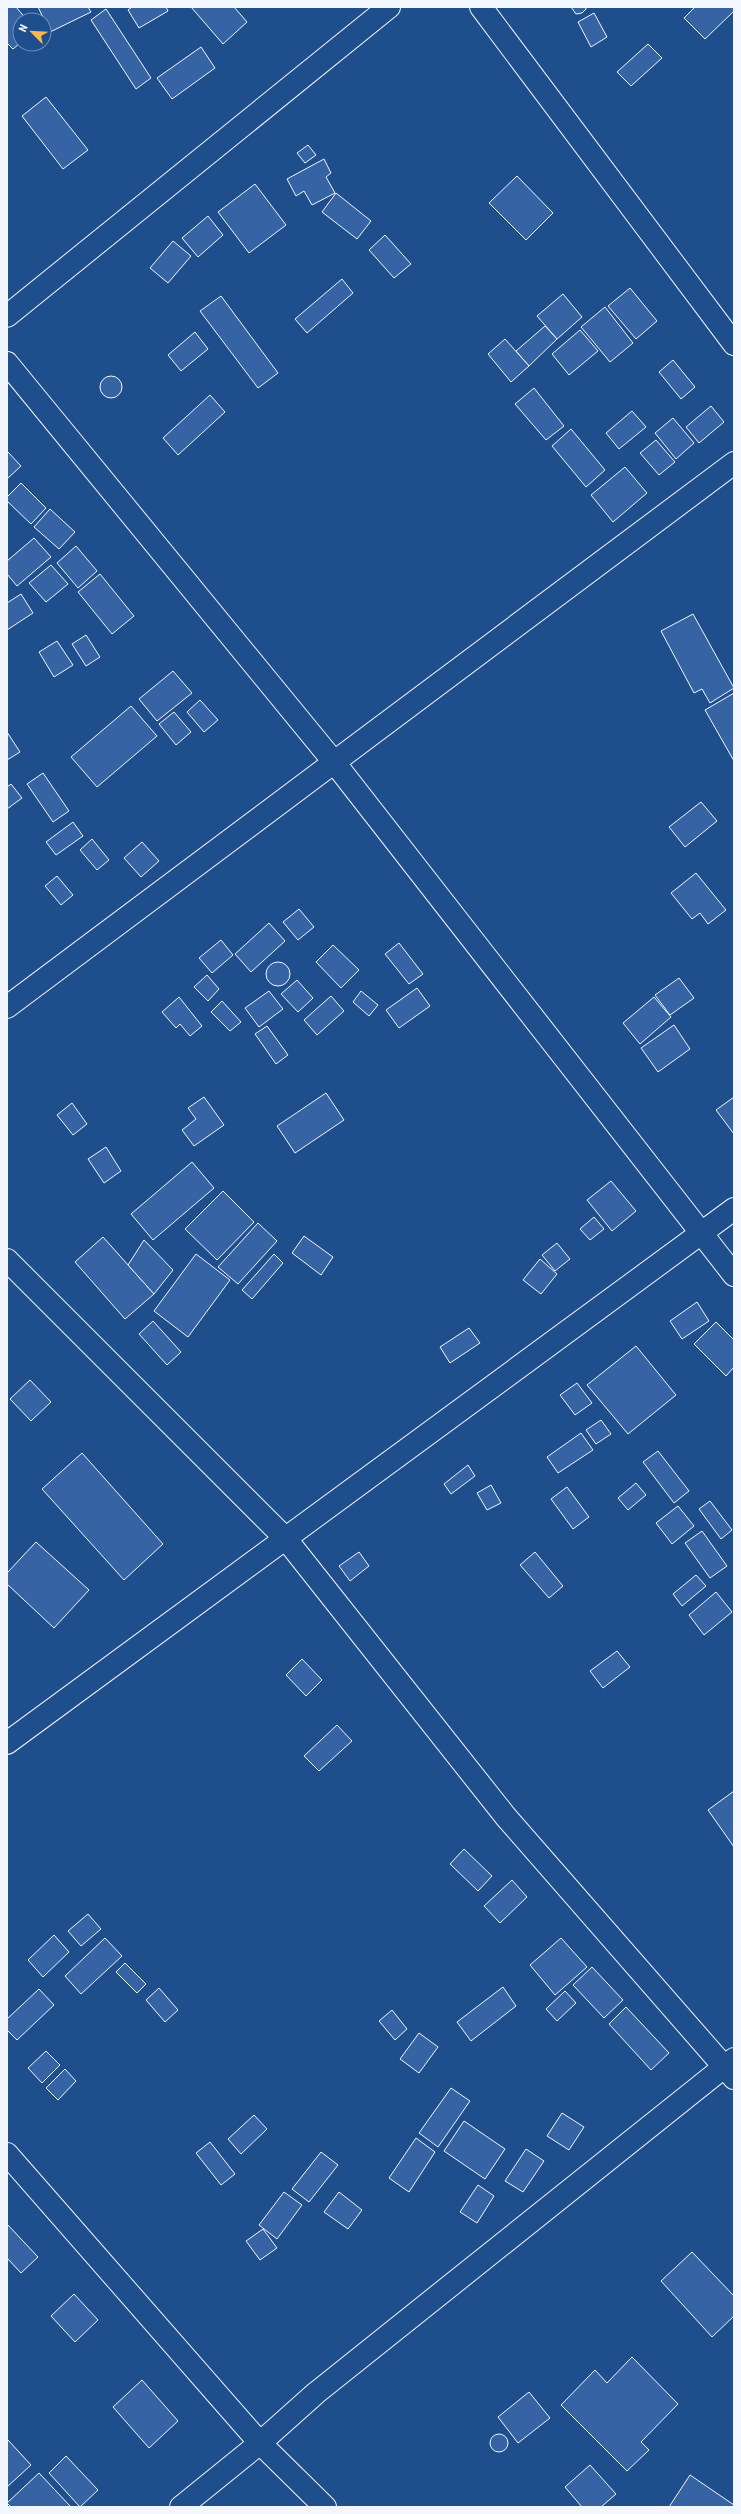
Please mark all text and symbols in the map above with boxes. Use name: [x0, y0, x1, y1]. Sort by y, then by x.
north arrow: [12, 12, 52, 52]
text: N: [16, 22, 31, 34]

